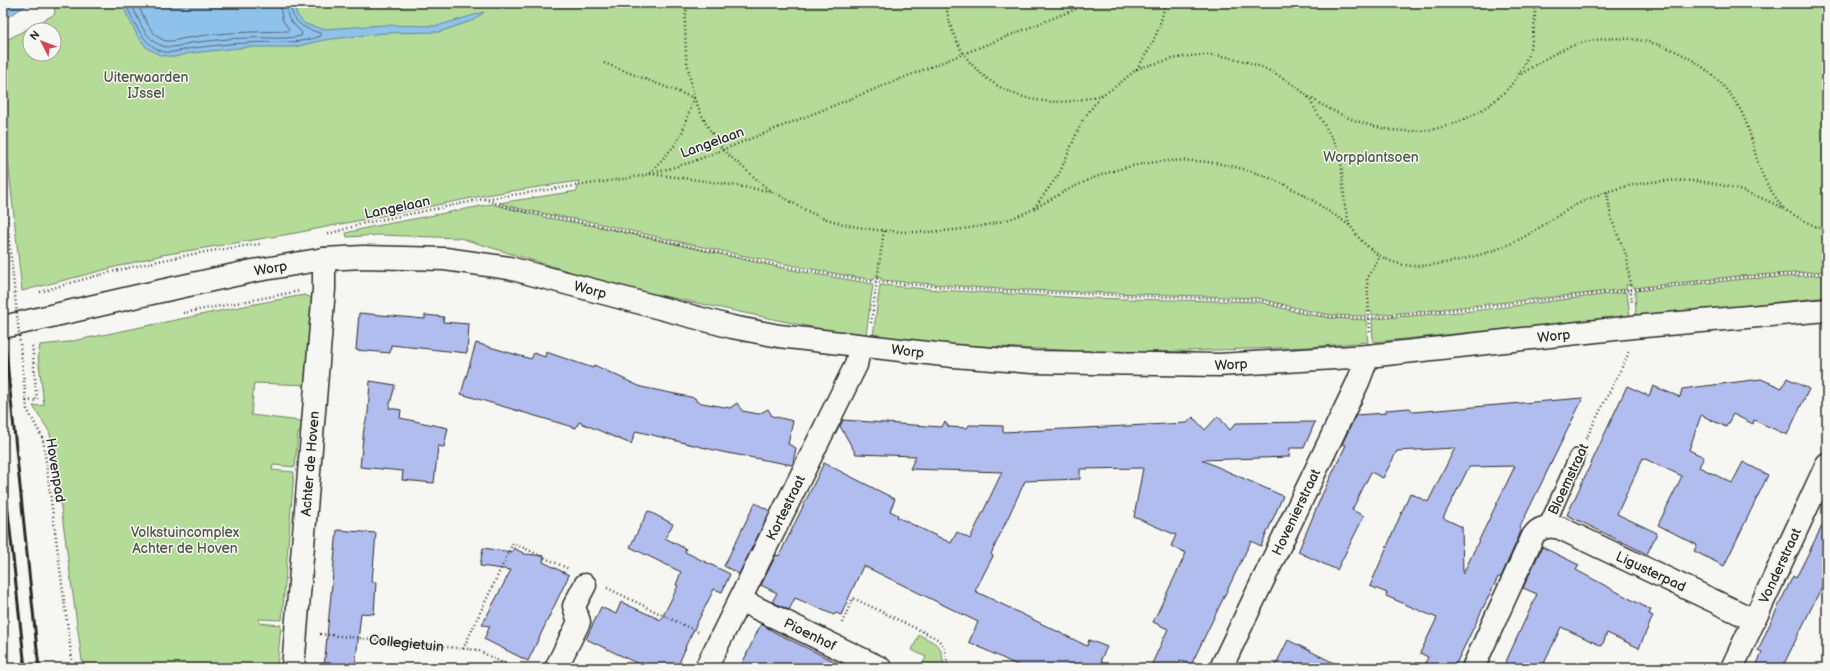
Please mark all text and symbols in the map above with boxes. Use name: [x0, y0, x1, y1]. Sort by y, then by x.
north arrow: [22, 22, 62, 62]
text: N: [27, 28, 43, 43]
park label: Uiterwaarden IJssel: [104, 69, 189, 102]
street label: Langelaan: [678, 123, 746, 162]
park label: Worpplantsoen: [1323, 149, 1419, 166]
street label: Langelaan: [363, 192, 432, 223]
street label: Worp: [253, 257, 288, 280]
street label: Worp: [572, 278, 608, 302]
street label: Worp: [1536, 326, 1571, 346]
street label: Worp: [890, 341, 925, 362]
street label: Worp: [1214, 355, 1248, 374]
street label: Achter de Hoven: [297, 410, 323, 517]
street label: Hovenpad: [42, 437, 69, 503]
street label: Bloemstraat: [1545, 440, 1593, 518]
street label: Hovenierstraat: [1268, 466, 1324, 558]
street label: Kortestraat: [763, 472, 809, 543]
park label: Volkstuincomplex Achter de Hoven: [131, 524, 240, 557]
street label: Vonderstraat: [1755, 525, 1805, 606]
street label: Ligusterpad: [1613, 548, 1689, 596]
street label: Pioenhof: [781, 615, 840, 655]
street label: Collegietuin: [368, 631, 445, 656]

